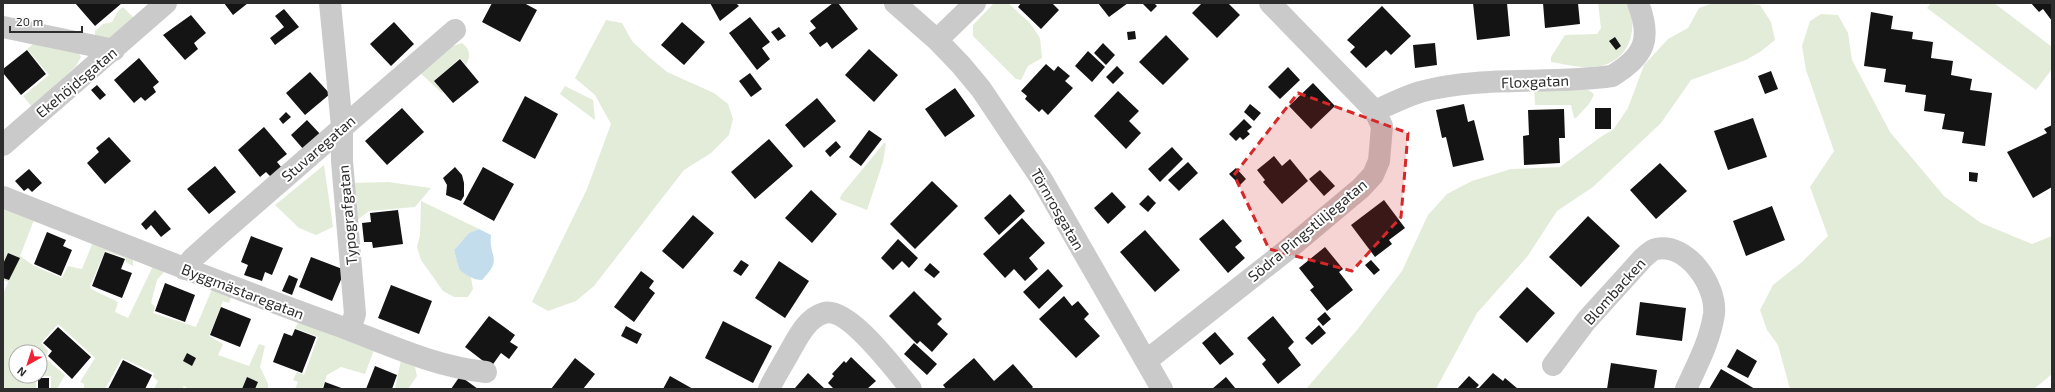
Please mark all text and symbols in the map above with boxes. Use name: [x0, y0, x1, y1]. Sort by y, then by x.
scale bar: [10, 8, 82, 34]
text: 20 m: [16, 14, 43, 28]
street label: Ekehöjdsgatan: [32, 43, 121, 122]
street label: Floxgatan: [1501, 71, 1569, 91]
street label: Stuvaregatan: [277, 111, 359, 185]
street label: Typografgatan: [334, 164, 360, 266]
street label: Törnrosgatan: [1027, 165, 1089, 253]
street label: Södra Pingstliljegatan: [1244, 175, 1371, 286]
street label: Blombacken: [1579, 254, 1649, 328]
street label: Byggmästaregatan: [179, 259, 307, 323]
north arrow: [8, 344, 48, 384]
text: N: [14, 365, 29, 380]

